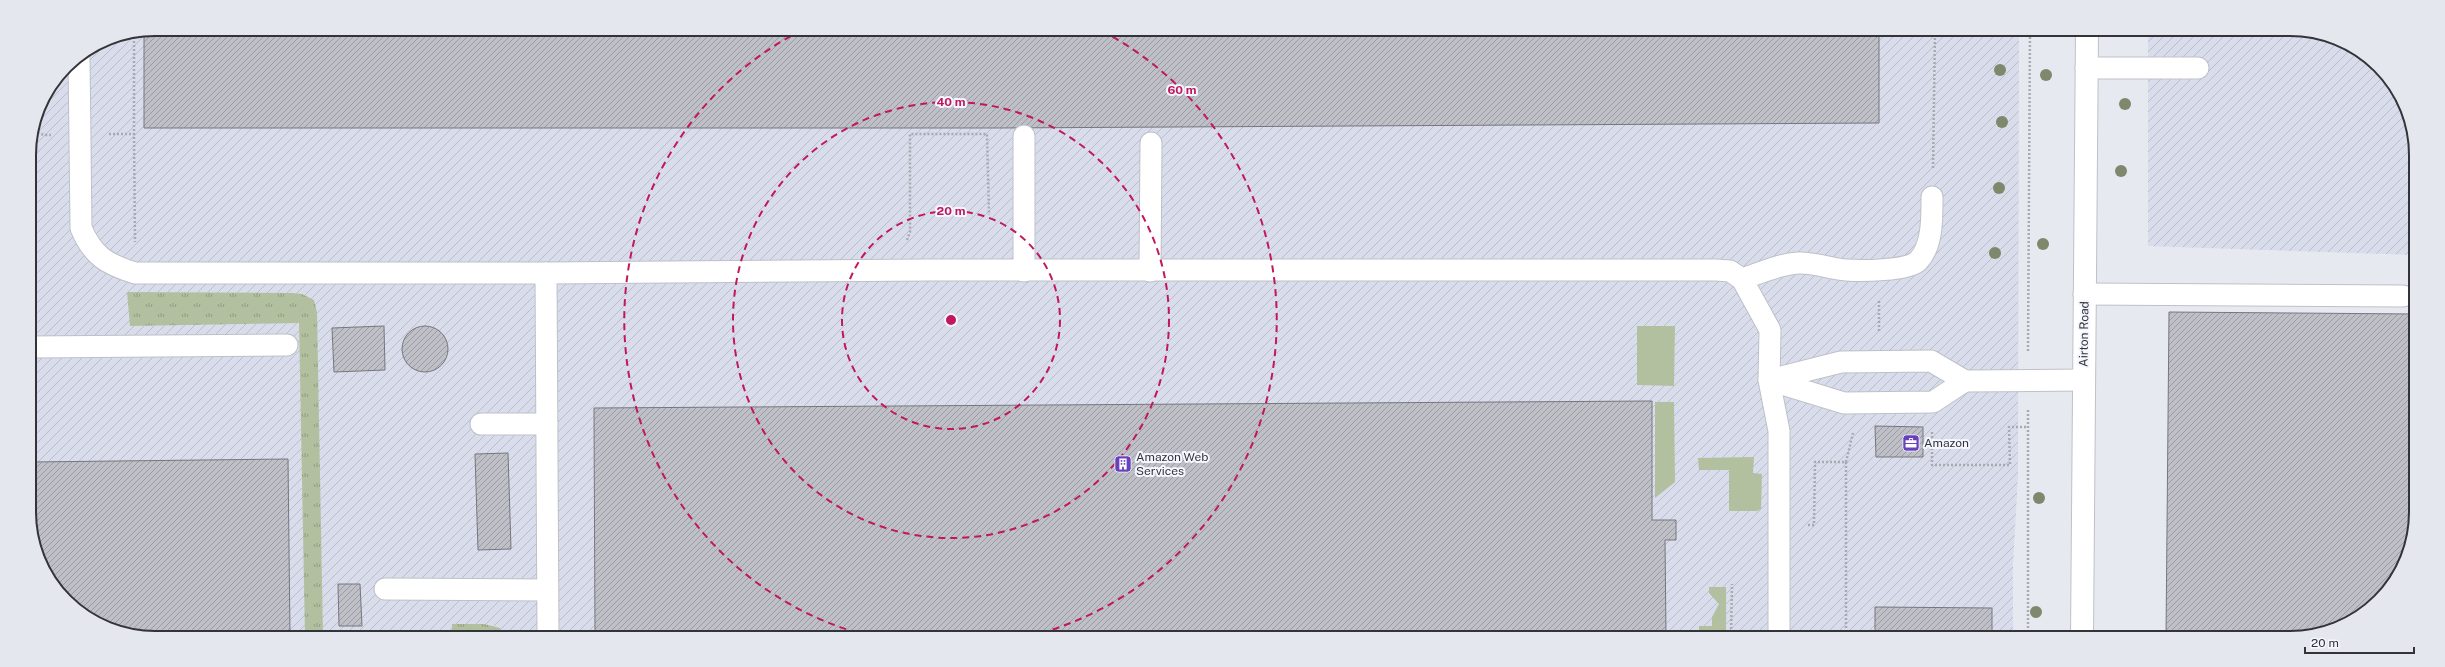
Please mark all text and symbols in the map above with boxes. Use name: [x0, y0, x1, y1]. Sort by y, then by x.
text: 60 m: [1167, 83, 1197, 97]
text: 40 m: [936, 95, 966, 109]
text: 20 m: [937, 204, 966, 218]
street label: Airton Road: [2076, 301, 2092, 367]
centre of rings: [944, 313, 958, 327]
office icon: Amazon: [1901, 433, 1921, 453]
place label: Amazon: [1924, 436, 1969, 450]
place label: Amazon Web Services: [1136, 450, 1208, 478]
building icon: Amazon Web Services: [1113, 454, 1133, 474]
scale bar: [2305, 629, 2414, 655]
text: 20 m: [2311, 636, 2339, 650]

